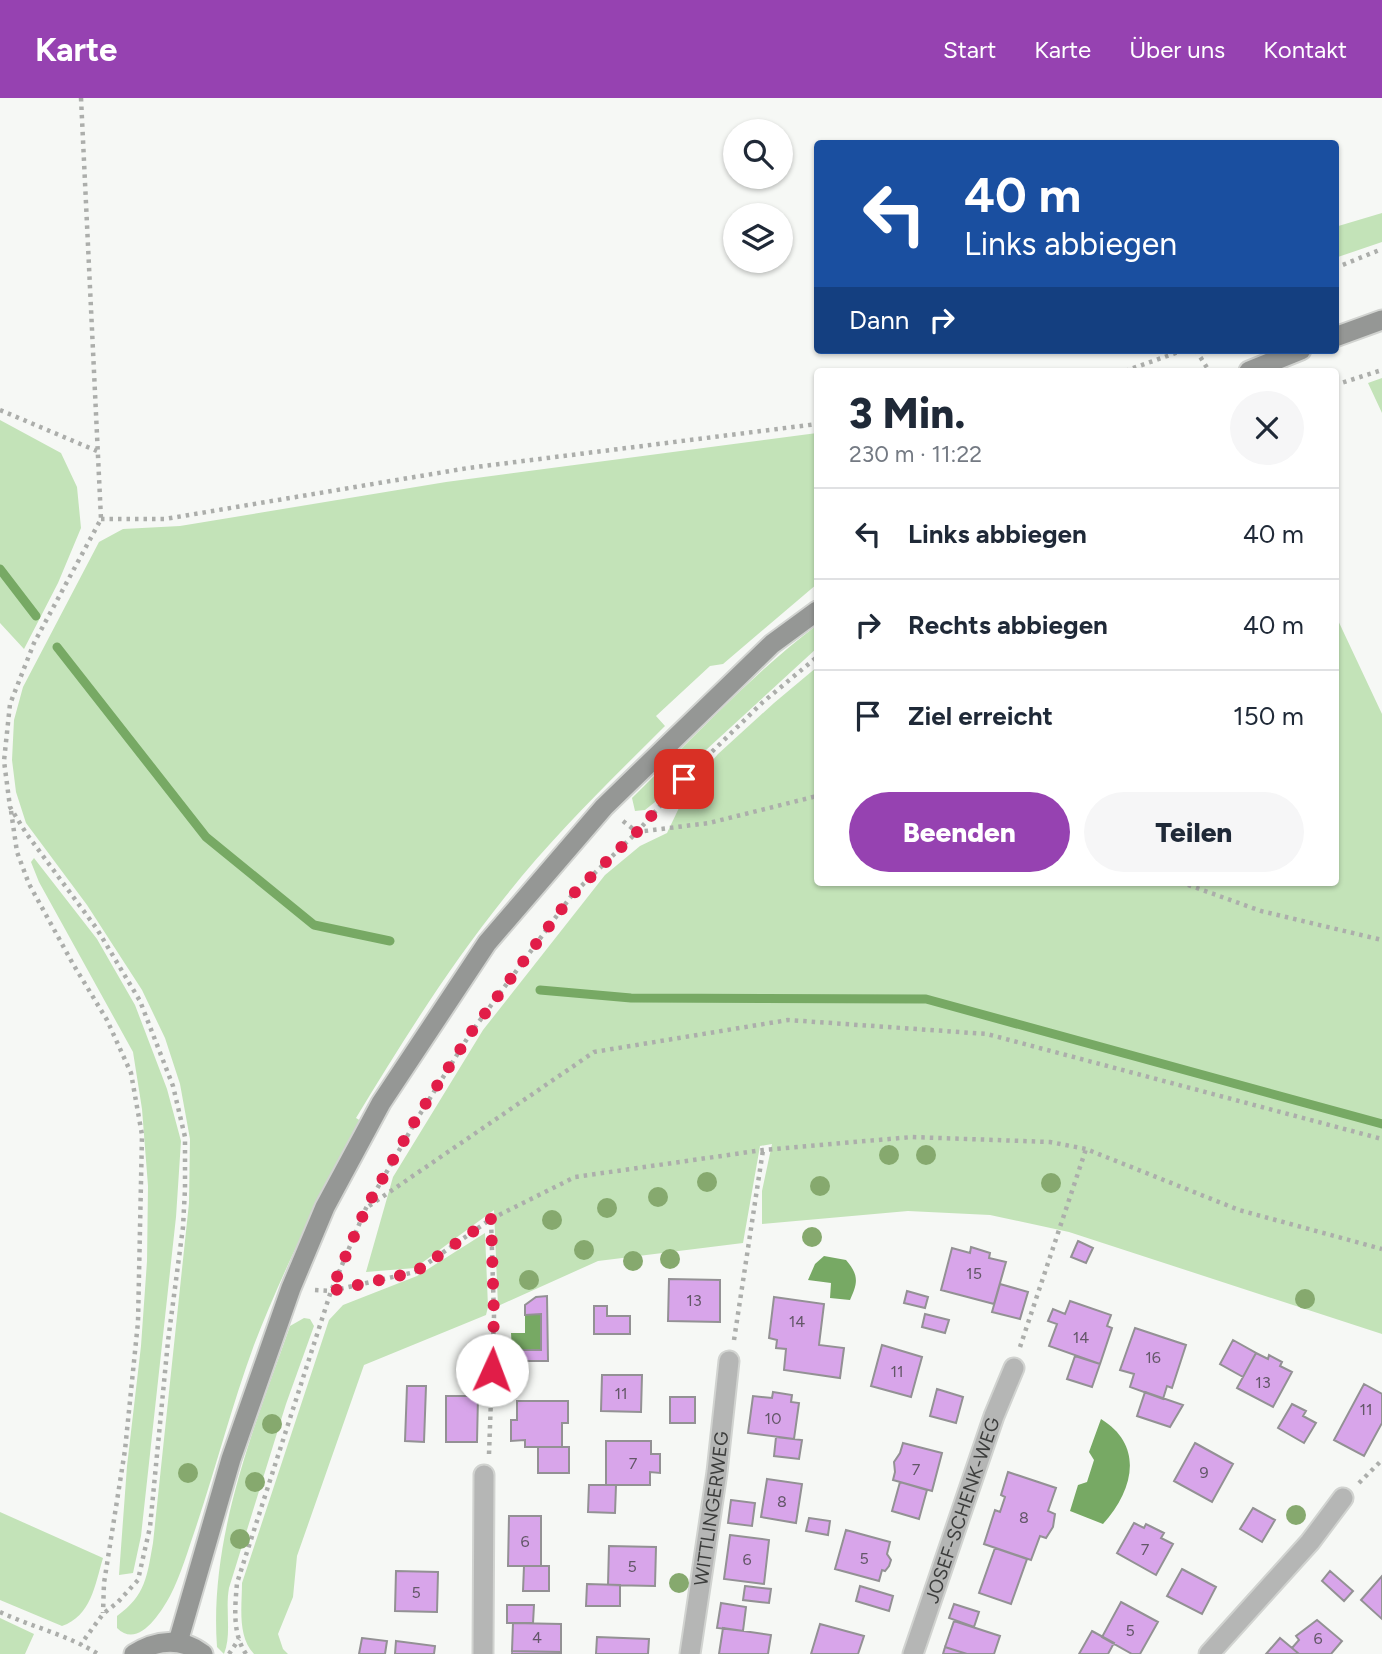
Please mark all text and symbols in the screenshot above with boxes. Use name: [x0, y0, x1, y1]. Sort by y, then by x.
text: Karte: [35, 30, 117, 69]
text: Start: [943, 35, 996, 64]
text: Karte: [1034, 35, 1091, 64]
text: Über uns: [1129, 35, 1225, 64]
text: Kontakt: [1263, 35, 1347, 64]
map controls: [723, 119, 793, 273]
button: search: [723, 119, 793, 189]
text: 40 m: [964, 165, 1081, 224]
icon: left: [849, 168, 940, 259]
button: layers: [723, 203, 793, 273]
text: Links abbiegen: [964, 225, 1177, 263]
icon: right: [923, 301, 961, 339]
text: Dann: [849, 304, 909, 336]
text: 3 Min.: [849, 388, 966, 439]
button: close: [1230, 391, 1304, 465]
text: 230 m · 11:22: [849, 440, 982, 468]
icon: left: [849, 515, 887, 553]
text: Links abbiegen: [908, 518, 1087, 550]
text: 40 m: [1243, 518, 1304, 550]
icon: right: [849, 606, 887, 644]
text: Rechts abbiegen: [908, 609, 1108, 641]
text: 40 m: [1243, 609, 1304, 641]
icon: arrive: [849, 697, 887, 735]
text: Ziel erreicht: [908, 700, 1053, 732]
text: 150 m: [1233, 700, 1304, 732]
pin: [654, 749, 714, 809]
icon: arrive: [665, 760, 703, 798]
button: Beenden: [849, 792, 1070, 872]
button: Teilen: [1084, 792, 1304, 872]
house number: 15: [966, 1264, 982, 1283]
house number: 13: [686, 1291, 702, 1310]
house number: 14: [789, 1312, 805, 1331]
house number: 14: [1073, 1328, 1089, 1347]
position arrow: [455, 1333, 529, 1407]
house number: 16: [1145, 1348, 1161, 1367]
house number: 11: [890, 1362, 904, 1381]
house number: 13: [1255, 1373, 1271, 1392]
house number: 11: [614, 1384, 628, 1403]
house number: 11: [1359, 1400, 1373, 1419]
house number: 10: [765, 1409, 781, 1428]
street label: JOSEF-SCHENK-WEG: [920, 1414, 1005, 1606]
street label: WITTLINGERWEG: [689, 1430, 733, 1587]
house number: 7: [629, 1454, 638, 1473]
house number: 7: [912, 1460, 921, 1479]
house number: 9: [1199, 1463, 1209, 1482]
house number: 8: [777, 1492, 787, 1511]
house number: 8: [1019, 1508, 1029, 1527]
house number: 6: [520, 1532, 530, 1551]
house number: 7: [1141, 1540, 1150, 1559]
house number: 5: [859, 1549, 869, 1568]
house number: 6: [742, 1550, 752, 1569]
house number: 5: [627, 1557, 637, 1576]
house number: 5: [411, 1583, 421, 1602]
house number: 5: [1125, 1621, 1135, 1640]
house number: 4: [532, 1628, 542, 1647]
house number: 6: [1313, 1629, 1323, 1648]

